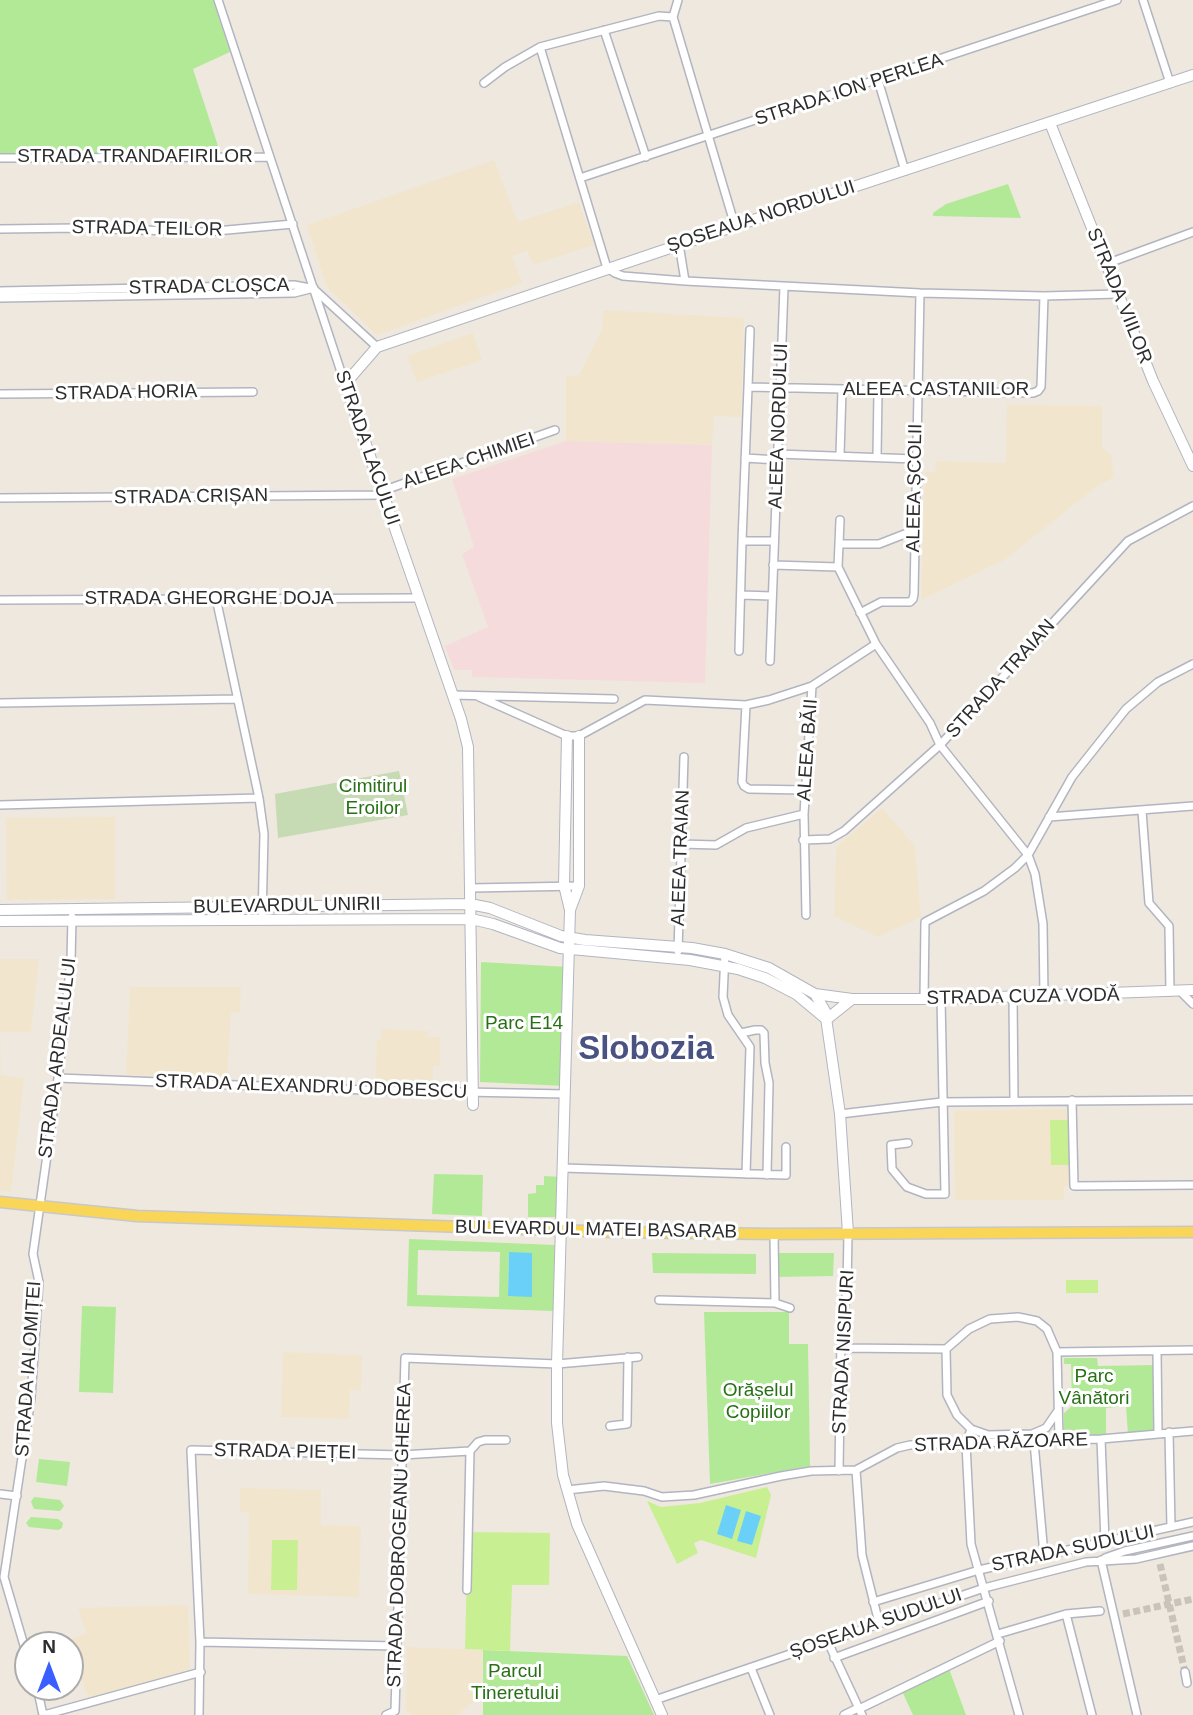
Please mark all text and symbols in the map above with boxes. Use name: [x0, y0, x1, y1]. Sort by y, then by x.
street label: STRADA ION PERLEA: [752, 49, 946, 131]
street label: STRADA TRANDAFIRILOR: [17, 146, 253, 168]
street label: ȘOSEAUA NORDULUI: [664, 176, 858, 258]
street label: STRADA TEILOR: [71, 216, 223, 242]
street label: STRADA VIILOR: [1081, 225, 1157, 367]
street label: STRADA CLOȘCA: [129, 274, 289, 300]
street label: ALEEA NORDULUI: [765, 343, 793, 509]
street label: STRADA LACULUI: [330, 367, 404, 529]
street label: ALEEA CASTANILOR: [843, 379, 1029, 401]
street label: STRADA HORIA: [55, 380, 197, 406]
street label: ALEEA ȘCOLII: [902, 423, 928, 553]
street label: ALEEA CHIMIEI: [400, 428, 538, 494]
street label: STRADA CRIȘAN: [114, 484, 268, 510]
street label: STRADA GHEORGHE DOJA: [84, 588, 334, 610]
street label: STRADA TRAIAN: [942, 615, 1060, 743]
street label: ALEEA BĂII: [793, 698, 823, 802]
park label: Cimitirul Eroilor: [339, 776, 407, 820]
street label: ALEEA TRAIAN: [667, 790, 695, 926]
street label: BULEVARDUL UNIRII: [193, 893, 381, 919]
street label: STRADA ARDEALULUI: [34, 957, 82, 1159]
street label: STRADA CUZA VODĂ: [926, 984, 1120, 1010]
park label: Parc E14: [485, 1013, 563, 1035]
district label: Slobozia: [578, 1030, 714, 1070]
street label: STRADA ALEXANDRU ODOBESCU: [154, 1070, 468, 1104]
street label: BULEVARDUL MATEI BASARAB: [455, 1216, 737, 1244]
street label: STRADA NISIPURI: [828, 1269, 860, 1435]
street label: STRADA IALOMIȚEI: [11, 1280, 47, 1458]
park label: Parc Vânători: [1059, 1366, 1129, 1410]
park label: Orășelul Copiilor: [723, 1380, 793, 1424]
street label: STRADA DOBROGEANU GHEREA: [383, 1382, 417, 1688]
street label: STRADA RĂZOARE: [914, 1429, 1088, 1457]
street label: STRADA PIEȚEI: [214, 1439, 356, 1465]
street label: STRADA SUDULUI: [990, 1521, 1156, 1577]
street label: ȘOSEAUA SUDULUI: [787, 1584, 965, 1664]
north arrow: [14, 1631, 84, 1701]
text: N: [42, 1636, 56, 1657]
park label: Parcul Tineretului: [471, 1661, 559, 1705]

